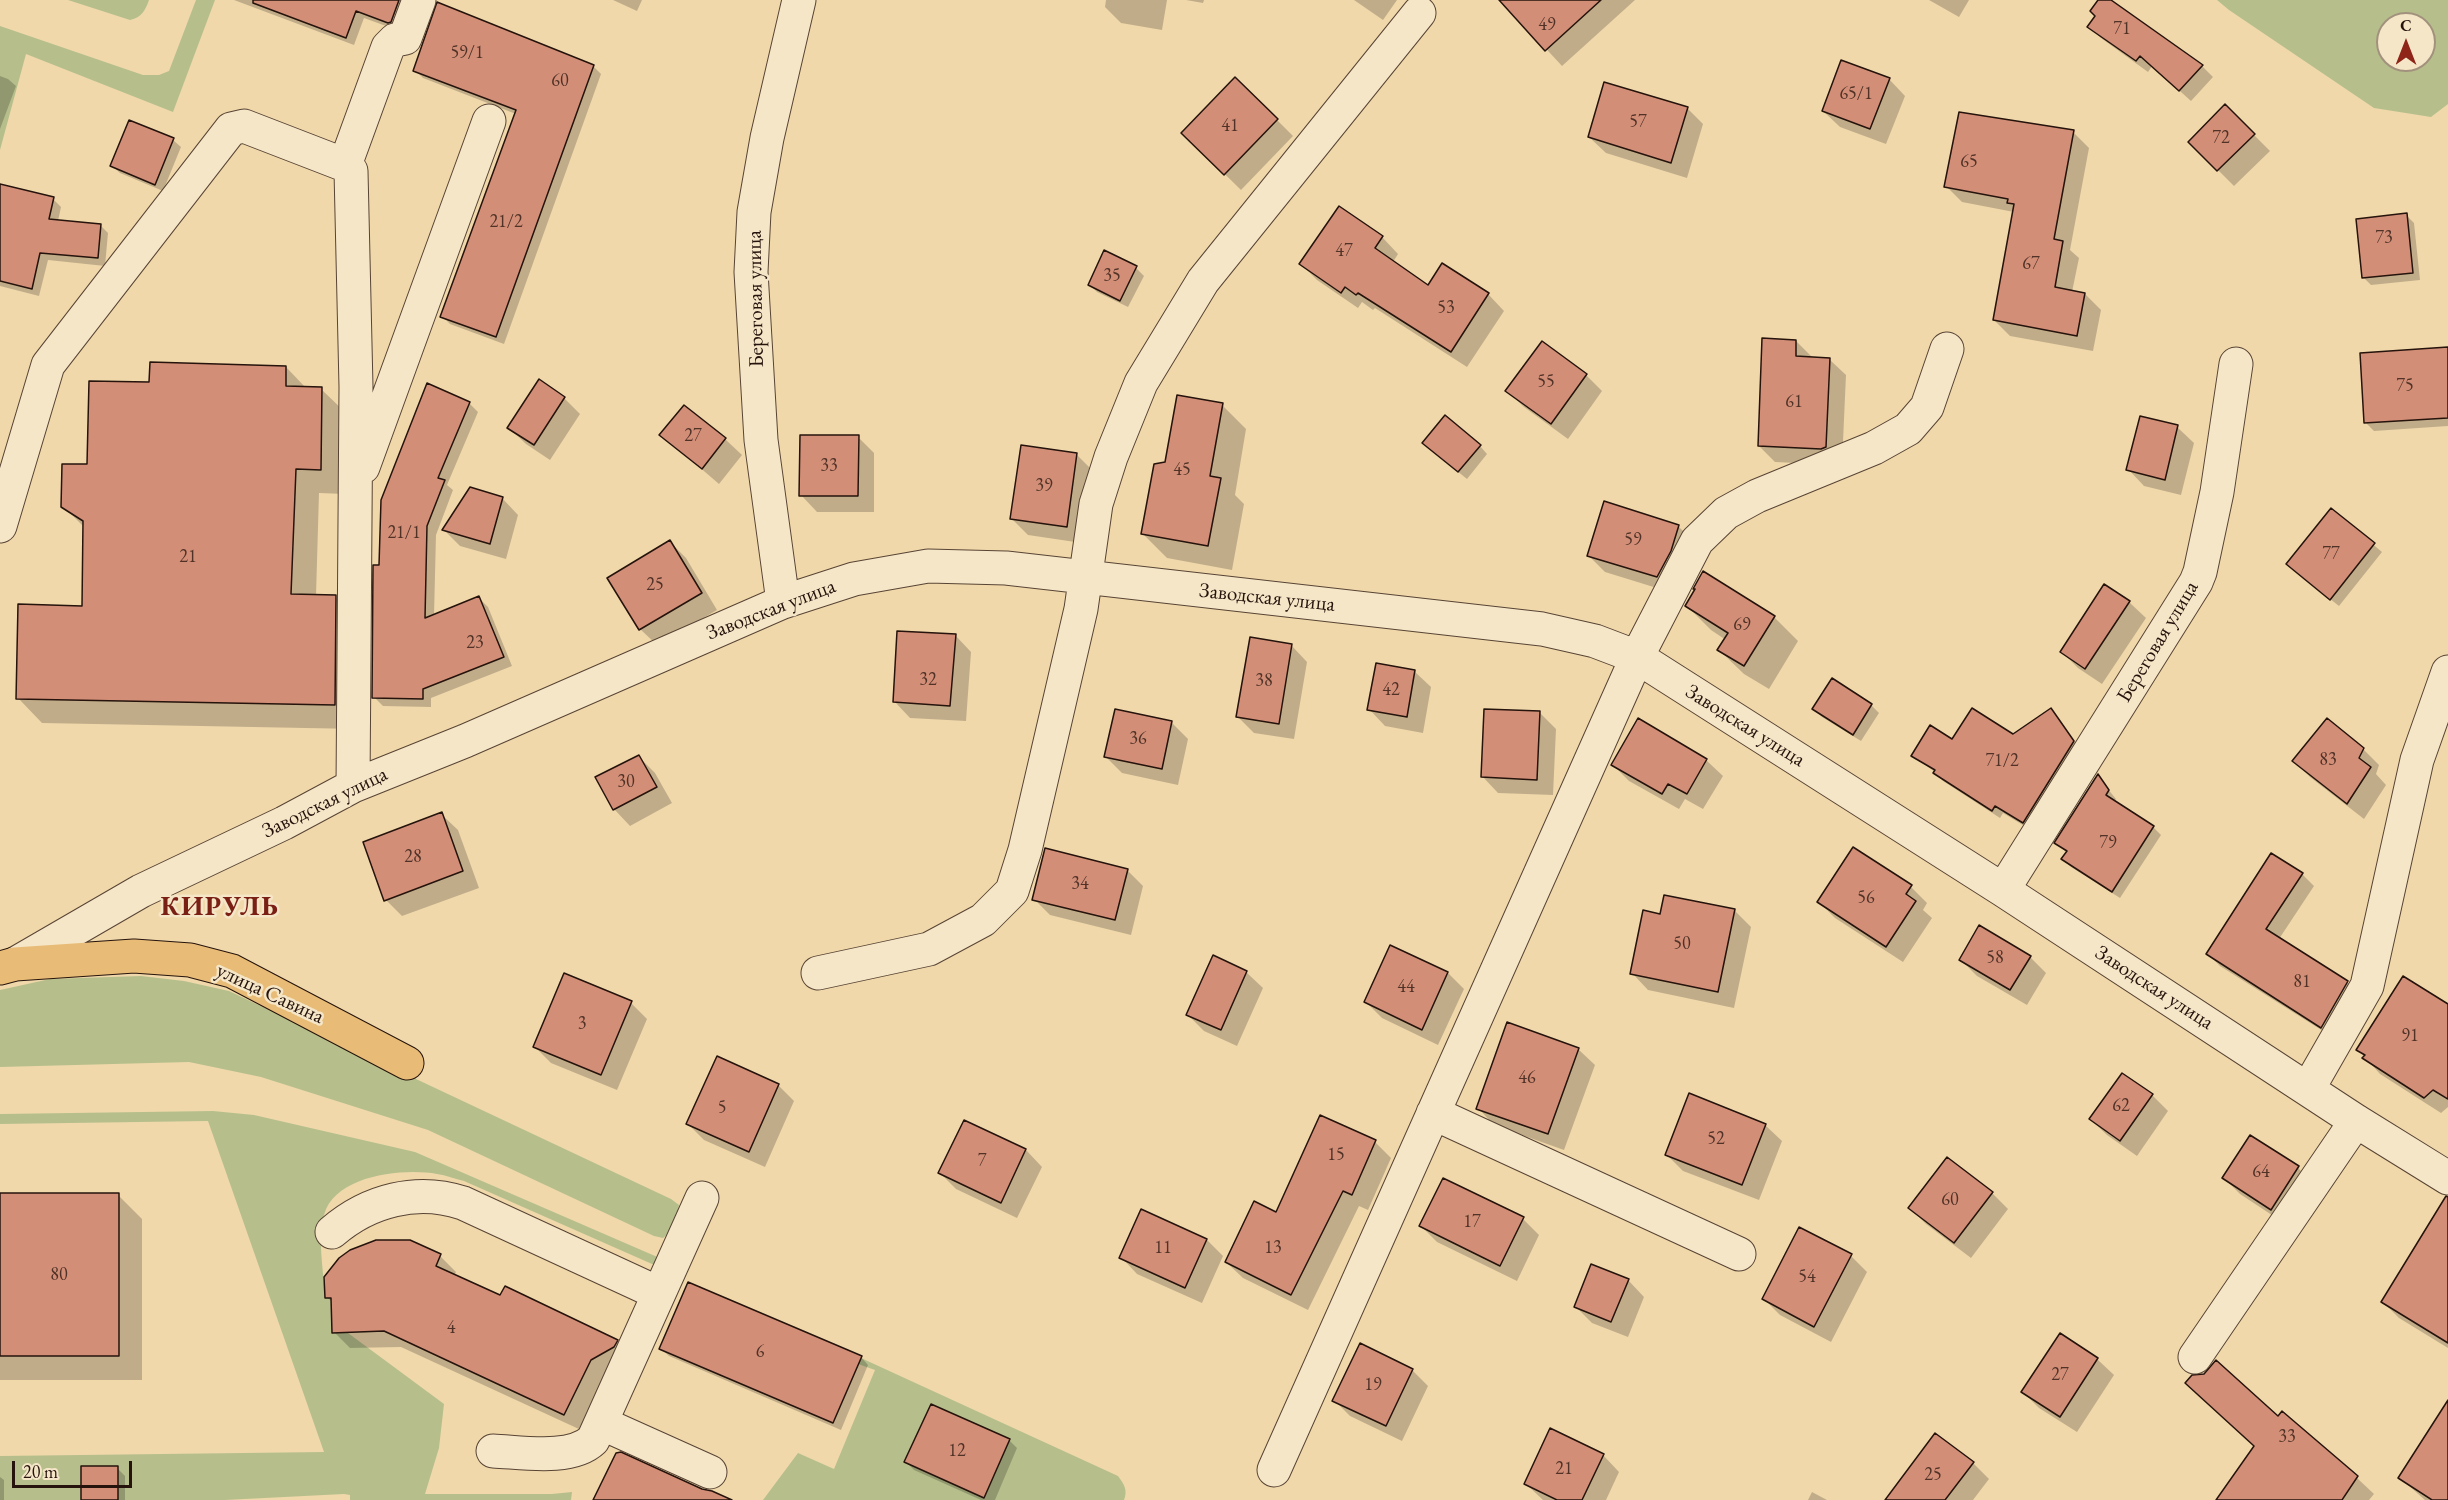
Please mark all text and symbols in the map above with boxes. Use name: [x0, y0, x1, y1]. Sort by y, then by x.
north arrow: [2376, 12, 2436, 72]
house number: 49: [1538, 14, 1556, 36]
text: С: [2400, 15, 2412, 36]
house number: 71: [2113, 18, 2131, 40]
house number: 59/1: [450, 42, 484, 64]
house number: 60: [551, 70, 569, 92]
house number: 65/1: [1839, 83, 1873, 105]
house number: 57: [1629, 111, 1647, 133]
house number: 41: [1221, 115, 1239, 137]
house number: 72: [2212, 127, 2230, 149]
house number: 65: [1960, 151, 1978, 173]
house number: 21/2: [489, 211, 523, 233]
house number: 73: [2375, 227, 2393, 249]
street label: Береговая улица: [742, 230, 770, 368]
house number: 47: [1335, 240, 1353, 262]
house number: 67: [2022, 253, 2040, 275]
house number: 35: [1103, 265, 1121, 287]
house number: 53: [1437, 297, 1455, 319]
house number: 55: [1537, 371, 1555, 393]
house number: 75: [2396, 375, 2414, 397]
house number: 61: [1785, 391, 1803, 413]
house number: 27: [684, 425, 702, 447]
house number: 33: [820, 455, 838, 477]
house number: 45: [1173, 459, 1191, 481]
house number: 39: [1035, 475, 1053, 497]
house number: 21/1: [387, 522, 421, 544]
house number: 59: [1624, 529, 1642, 551]
house number: 77: [2322, 543, 2340, 565]
house number: 21: [179, 546, 197, 568]
house number: 25: [646, 574, 664, 596]
street label: Заводская улица: [703, 574, 839, 646]
street label: Береговая улица: [2112, 577, 2204, 707]
street label: Заводская улица: [1198, 578, 1336, 618]
house number: 69: [1733, 614, 1751, 636]
house number: 23: [466, 632, 484, 654]
house number: 32: [919, 669, 937, 691]
house number: 38: [1255, 670, 1273, 692]
house number: 42: [1382, 679, 1400, 701]
street label: Заводская улица: [1680, 679, 1810, 773]
house number: 36: [1129, 728, 1147, 750]
house number: 83: [2319, 749, 2337, 771]
house number: 71/2: [1985, 750, 2019, 772]
street label: Заводская улица: [258, 762, 392, 844]
house number: 30: [617, 771, 635, 793]
house number: 79: [2099, 832, 2117, 854]
house number: 28: [404, 846, 422, 868]
house number: 34: [1071, 873, 1089, 895]
house number: 56: [1857, 887, 1875, 909]
district label: КИРУЛЬ: [161, 892, 279, 924]
house number: 50: [1673, 933, 1691, 955]
street label: Заводская улица: [2090, 940, 2218, 1036]
house number: 58: [1986, 947, 2004, 969]
street label: улица Савина: [212, 958, 328, 1030]
house number: 81: [2293, 971, 2311, 993]
house number: 44: [1397, 976, 1415, 998]
house number: 3: [578, 1013, 586, 1035]
house number: 91: [2401, 1025, 2419, 1047]
house number: 46: [1518, 1067, 1536, 1089]
house number: 62: [2112, 1095, 2130, 1117]
house number: 5: [718, 1097, 726, 1119]
house number: 52: [1707, 1128, 1725, 1150]
house number: 15: [1327, 1144, 1345, 1166]
house number: 7: [978, 1150, 986, 1172]
house number: 64: [2252, 1161, 2270, 1183]
house number: 60: [1941, 1189, 1959, 1211]
house number: 17: [1463, 1211, 1481, 1233]
house number: 11: [1154, 1237, 1172, 1259]
house number: 13: [1264, 1237, 1282, 1259]
house number: 80: [50, 1264, 68, 1286]
house number: 54: [1798, 1266, 1816, 1288]
house number: 4: [447, 1317, 455, 1339]
house number: 6: [756, 1341, 764, 1363]
house number: 27: [2051, 1364, 2069, 1386]
house number: 19: [1364, 1374, 1382, 1396]
house number: 33: [2278, 1426, 2296, 1448]
house number: 12: [948, 1440, 966, 1462]
scale bar: [15, 1449, 135, 1487]
house number: 21: [1555, 1458, 1573, 1480]
text: 20 m: [23, 1460, 58, 1483]
house number: 25: [1924, 1464, 1942, 1486]

